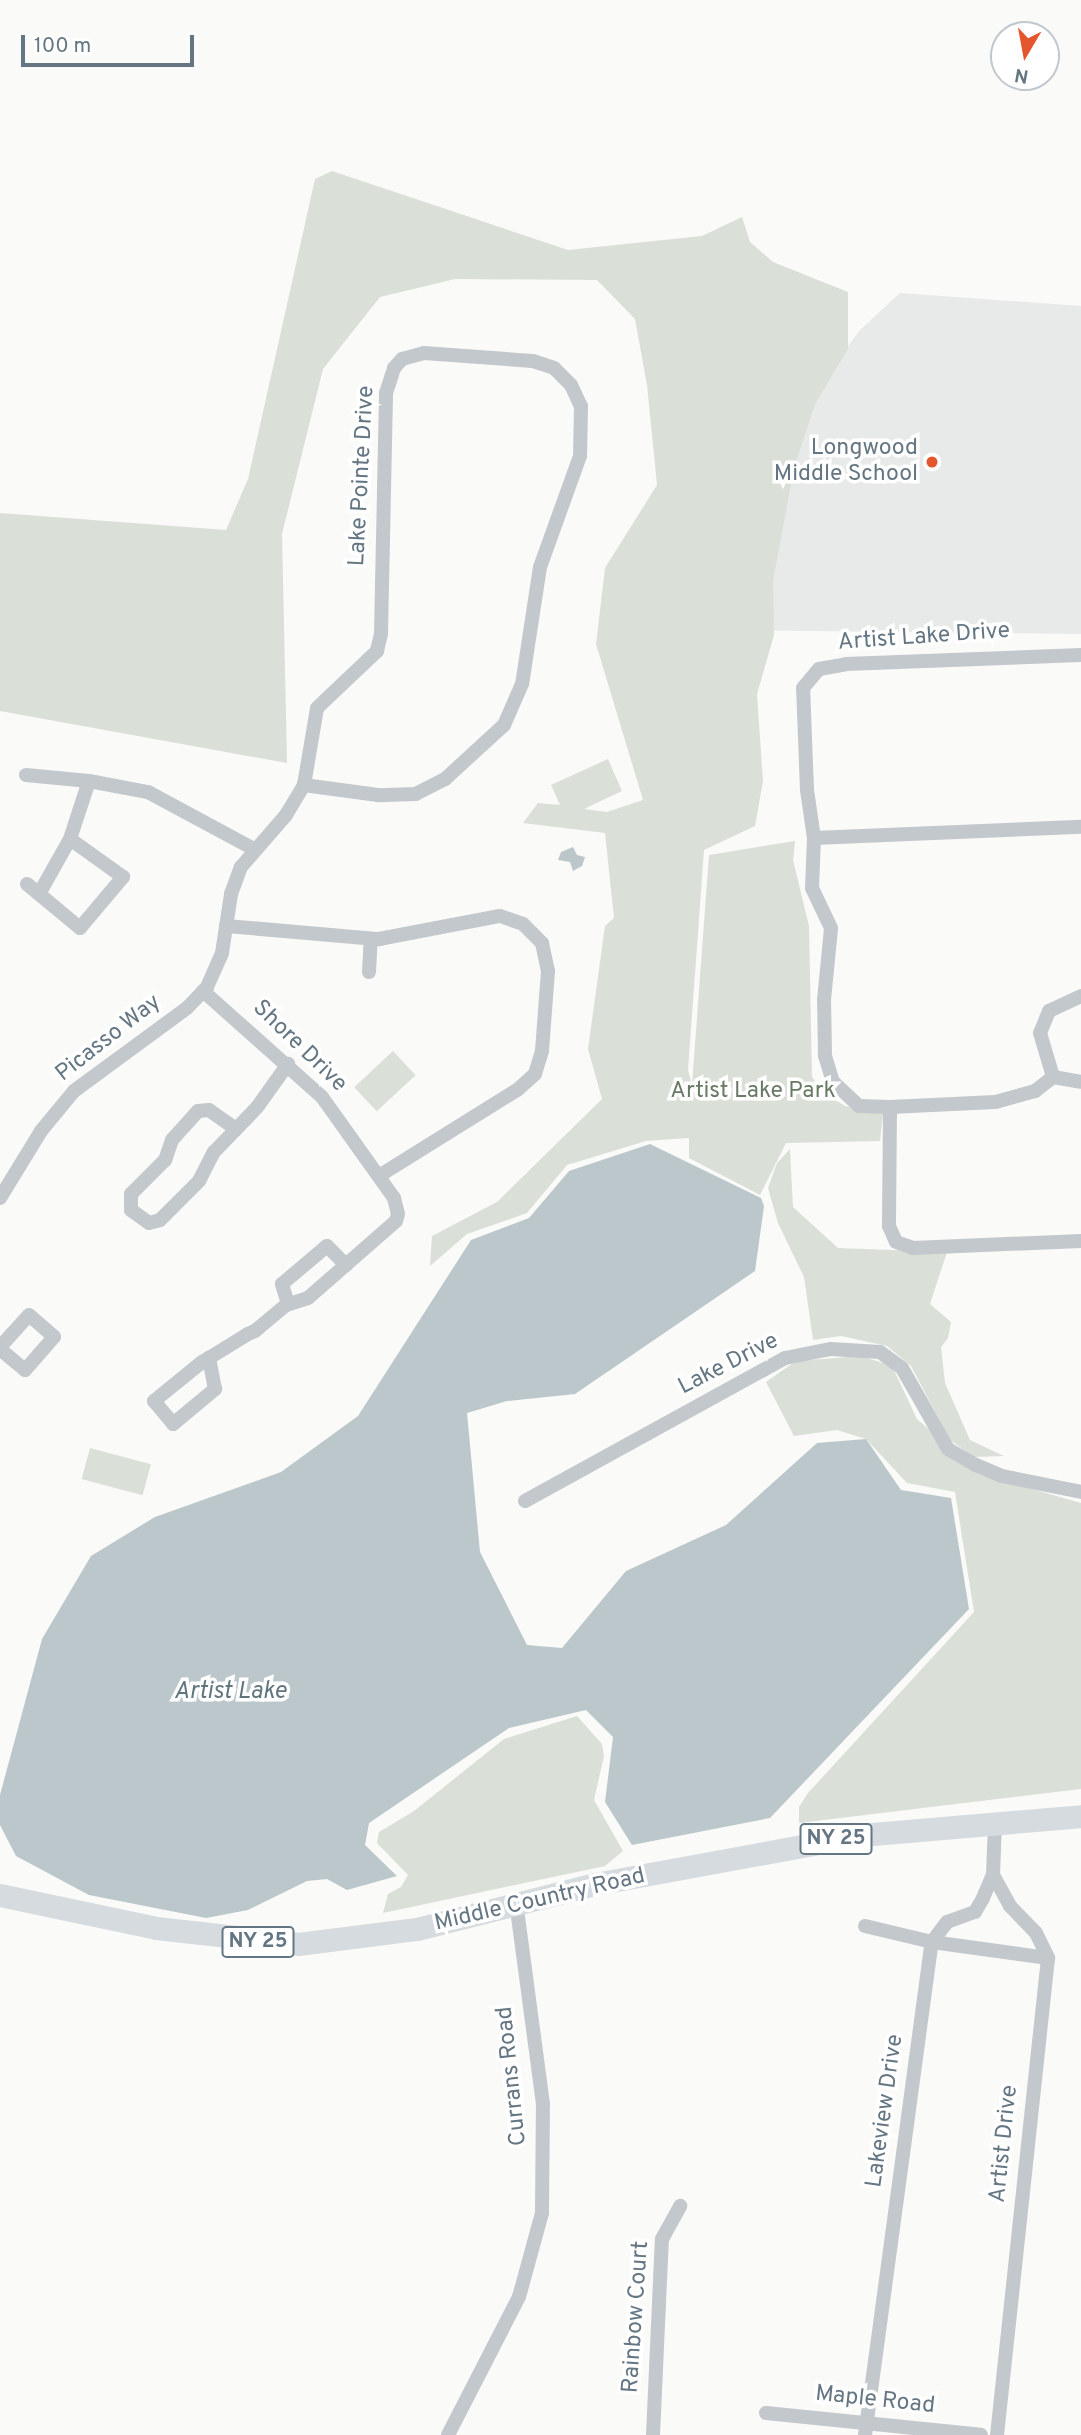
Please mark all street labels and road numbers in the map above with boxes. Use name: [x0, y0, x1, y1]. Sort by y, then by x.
street label: Lake Pointe Drive: [344, 385, 382, 567]
street label: Artist Lake Drive: [837, 618, 1011, 658]
street label: Picasso Way: [51, 989, 167, 1089]
street label: Shore Drive: [246, 995, 352, 1099]
street label: Lake Drive: [674, 1328, 784, 1402]
road number: NY 25: [798, 1822, 874, 1856]
street label: Middle Country Road: [432, 1863, 648, 1939]
road number: NY 25: [219, 1924, 296, 1960]
street label: Currans Road: [492, 2005, 534, 2147]
street label: Lakeview Drive: [862, 2033, 910, 2189]
street label: Artist Drive: [985, 2084, 1025, 2204]
street label: Rainbow Court: [618, 2240, 656, 2394]
street label: Maple Road: [814, 2381, 936, 2421]

